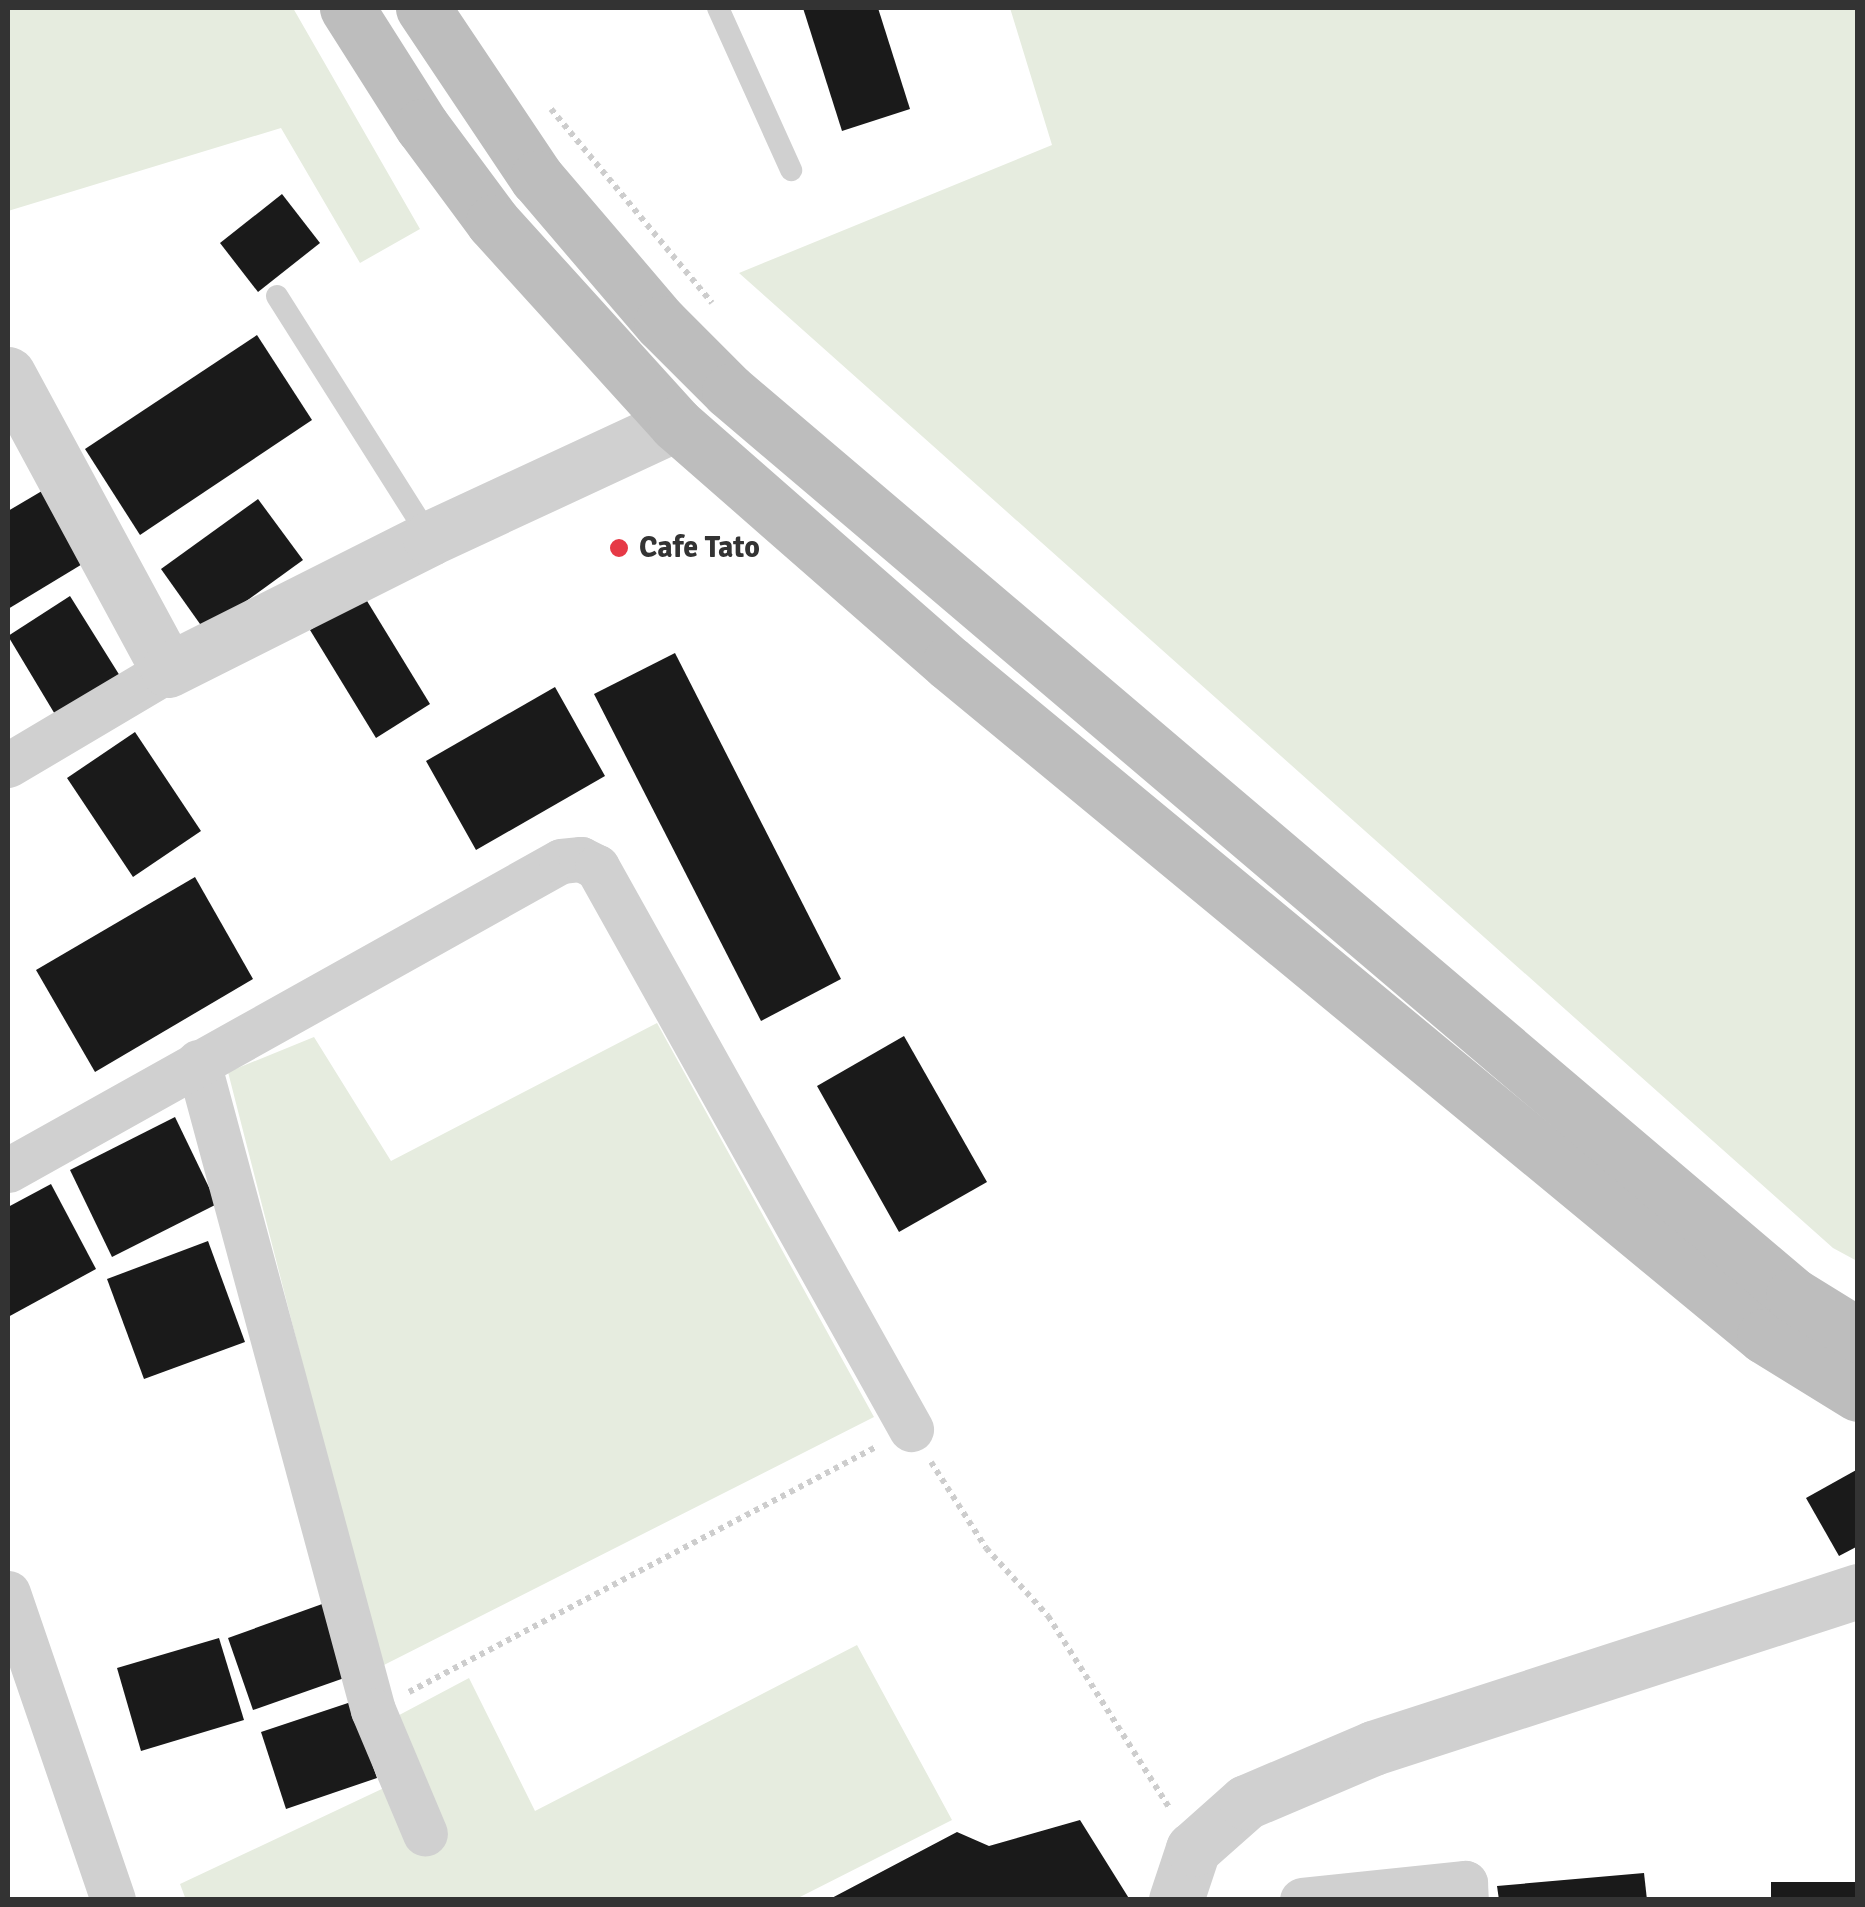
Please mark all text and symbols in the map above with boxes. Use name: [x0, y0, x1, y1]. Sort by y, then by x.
place label: Cafe Tato: [639, 530, 760, 566]
marker: Cafe Tato: [608, 537, 630, 559]

